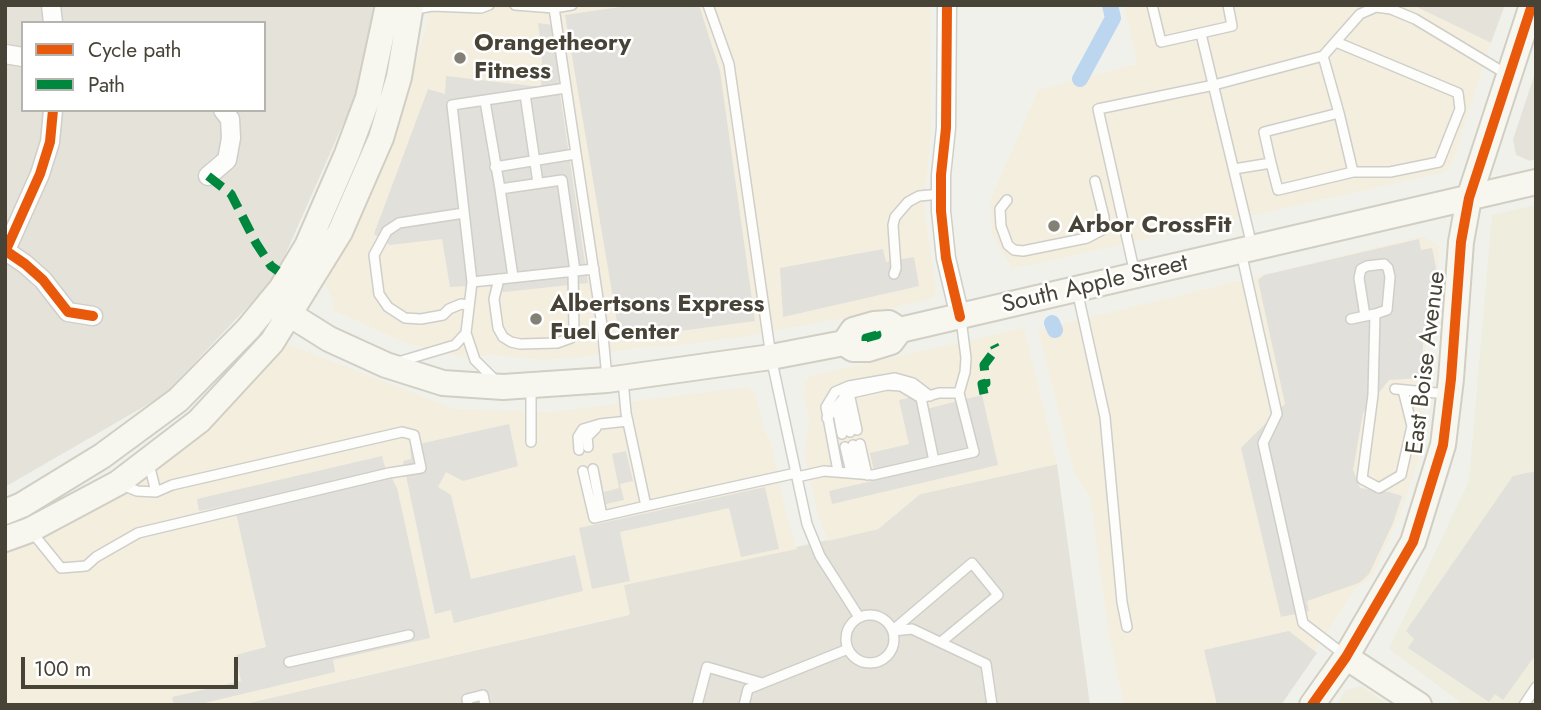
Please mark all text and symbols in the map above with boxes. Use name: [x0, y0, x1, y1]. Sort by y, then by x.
legend: [21, 21, 266, 112]
place label: Orangetheory Fitness: [474, 30, 631, 86]
text: Cycle path: [88, 35, 181, 65]
marker: Orangetheory Fitness: [452, 50, 468, 66]
text: Path: [88, 70, 125, 100]
place label: Arbor CrossFit: [1068, 212, 1231, 240]
marker: Arbor CrossFit: [1046, 218, 1062, 234]
street label: South Apple Street: [999, 250, 1191, 320]
street label: East Boise Avenue: [1401, 270, 1453, 456]
place label: Albertsons Express Fuel Center: [550, 291, 764, 347]
marker: Albertsons Express Fuel Center: [528, 311, 544, 327]
scale bar: [24, 644, 242, 688]
text: 100 m: [34, 654, 91, 684]

